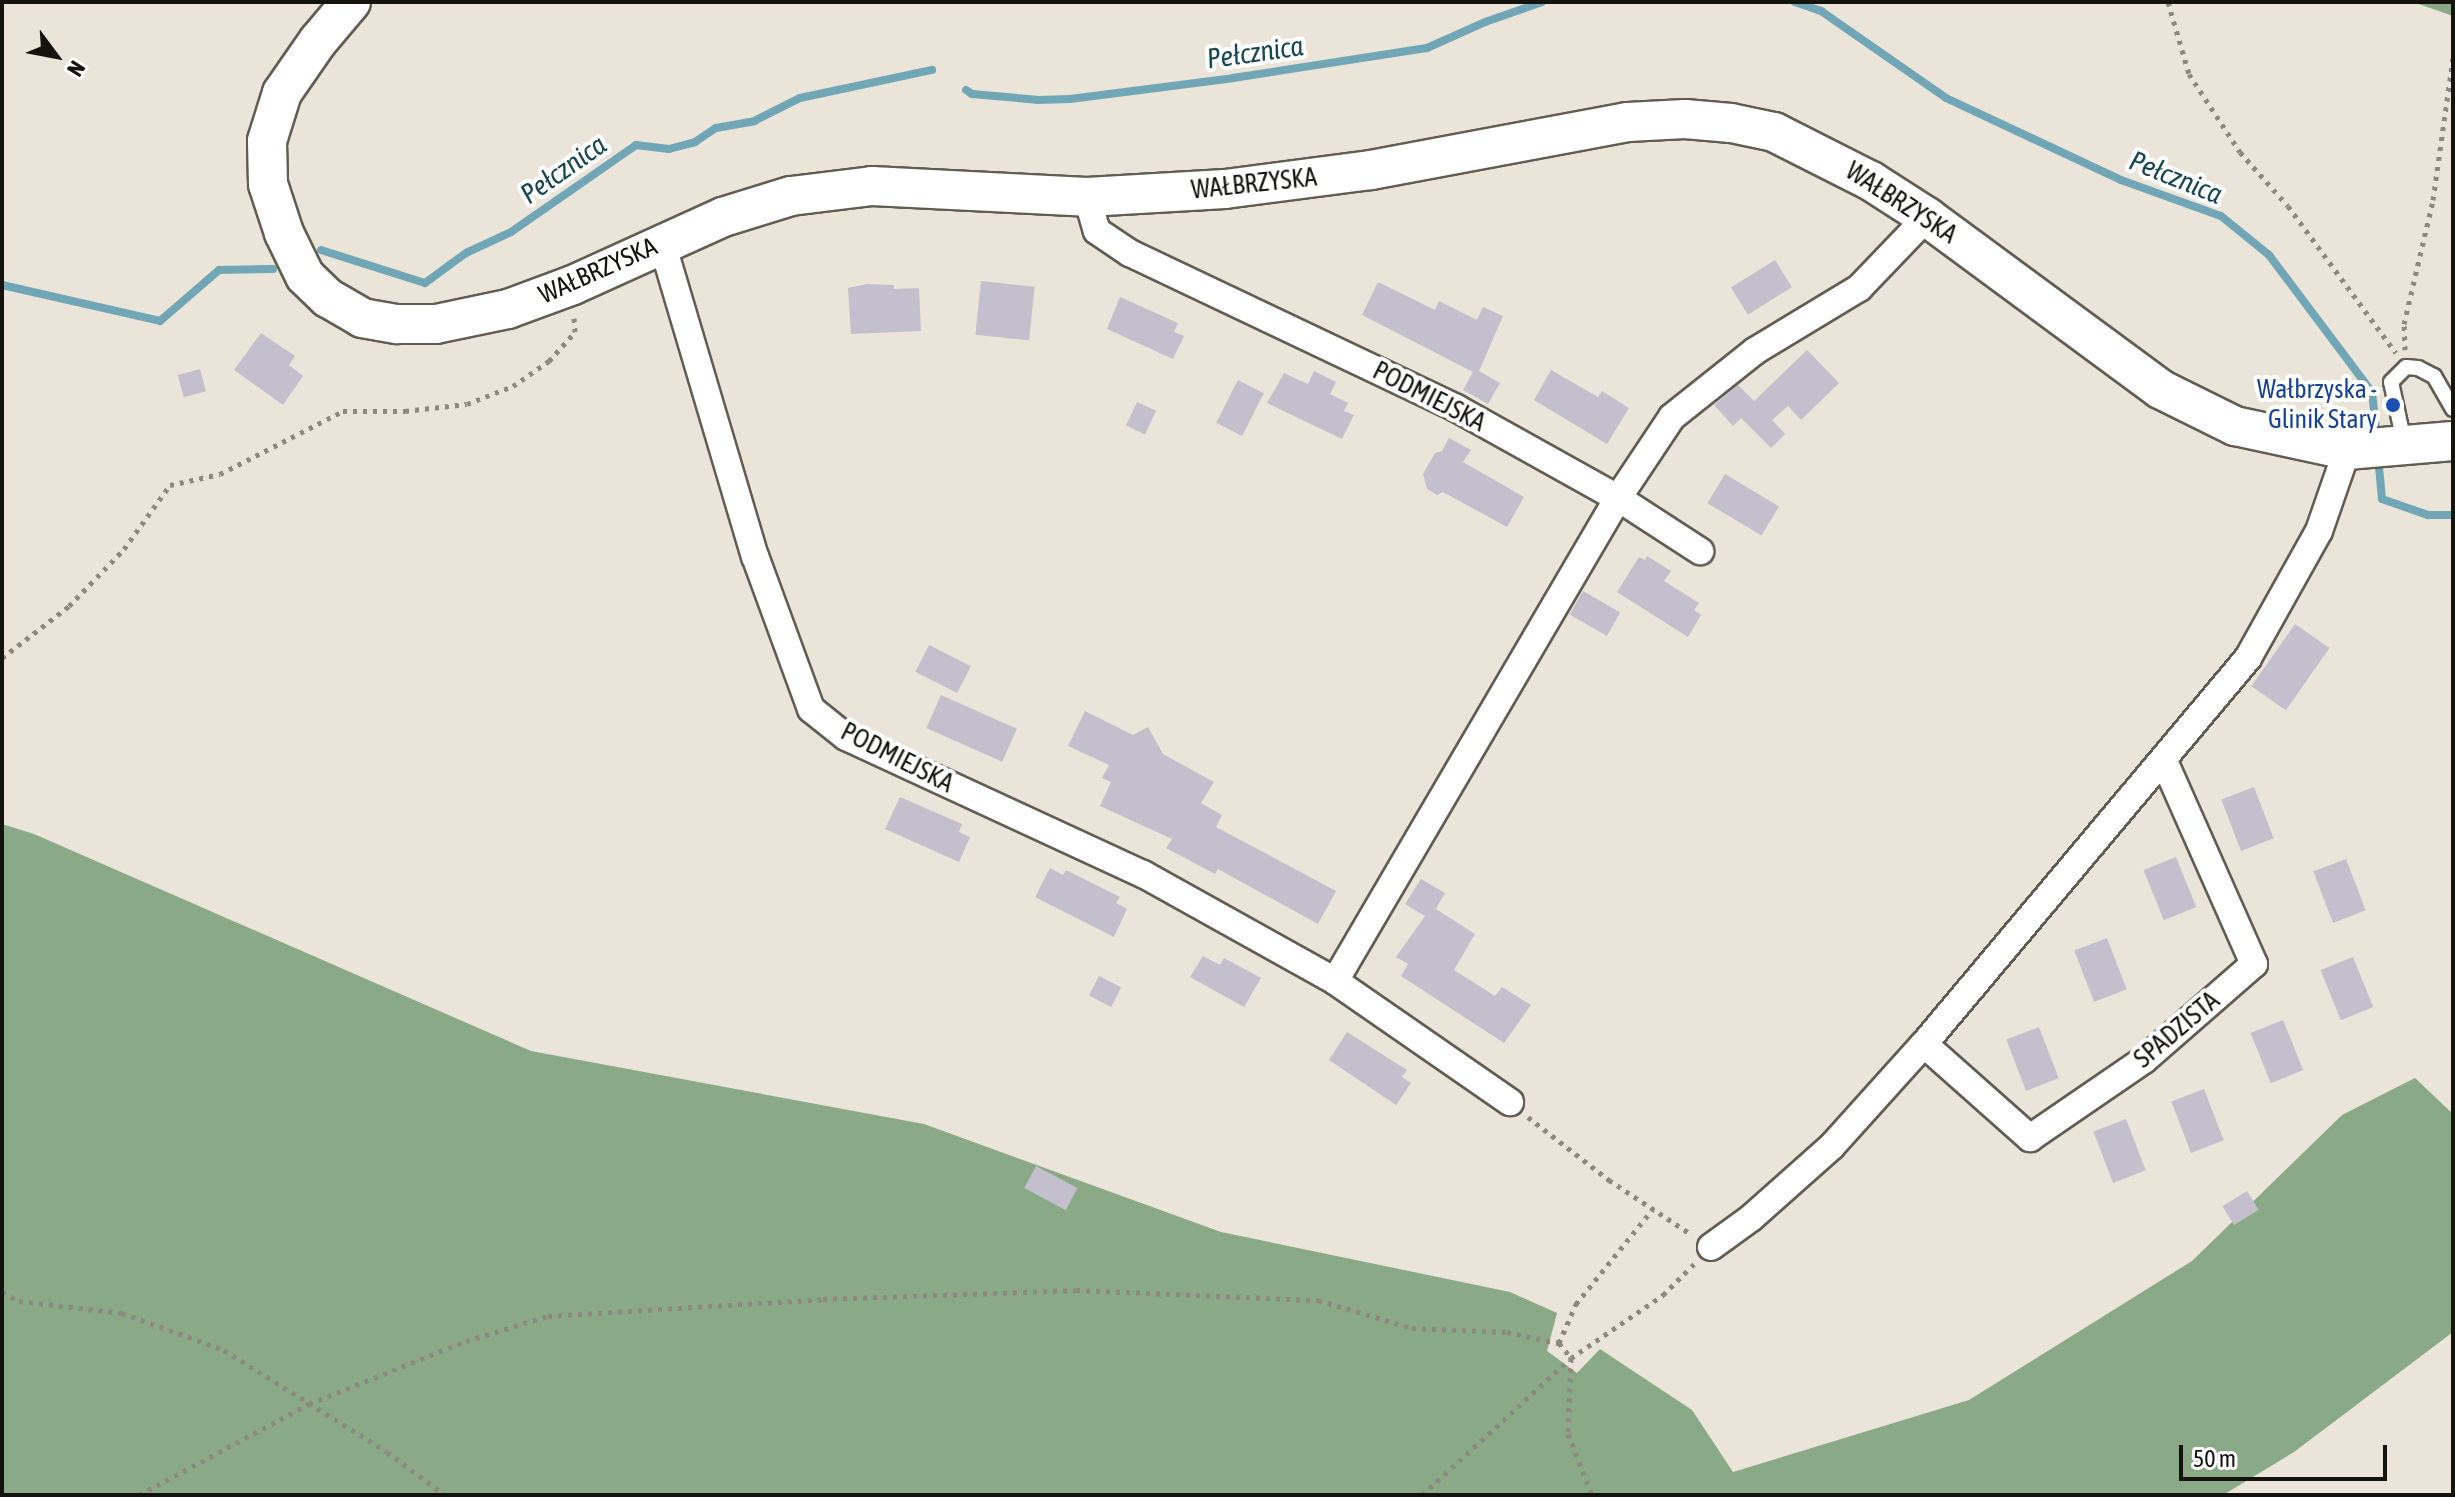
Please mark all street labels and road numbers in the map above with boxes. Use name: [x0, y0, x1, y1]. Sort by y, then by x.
street label: WAŁBRZYSKA: [1840, 156, 1962, 250]
street label: WAŁBRZYSKA: [1190, 162, 1318, 206]
street label: WAŁBRZYSKA: [534, 231, 662, 311]
street label: PODMIEJSKA: [1367, 355, 1491, 439]
street label: PODMIEJSKA: [835, 716, 959, 800]
street label: SPADZISTA: [2128, 985, 2226, 1075]

